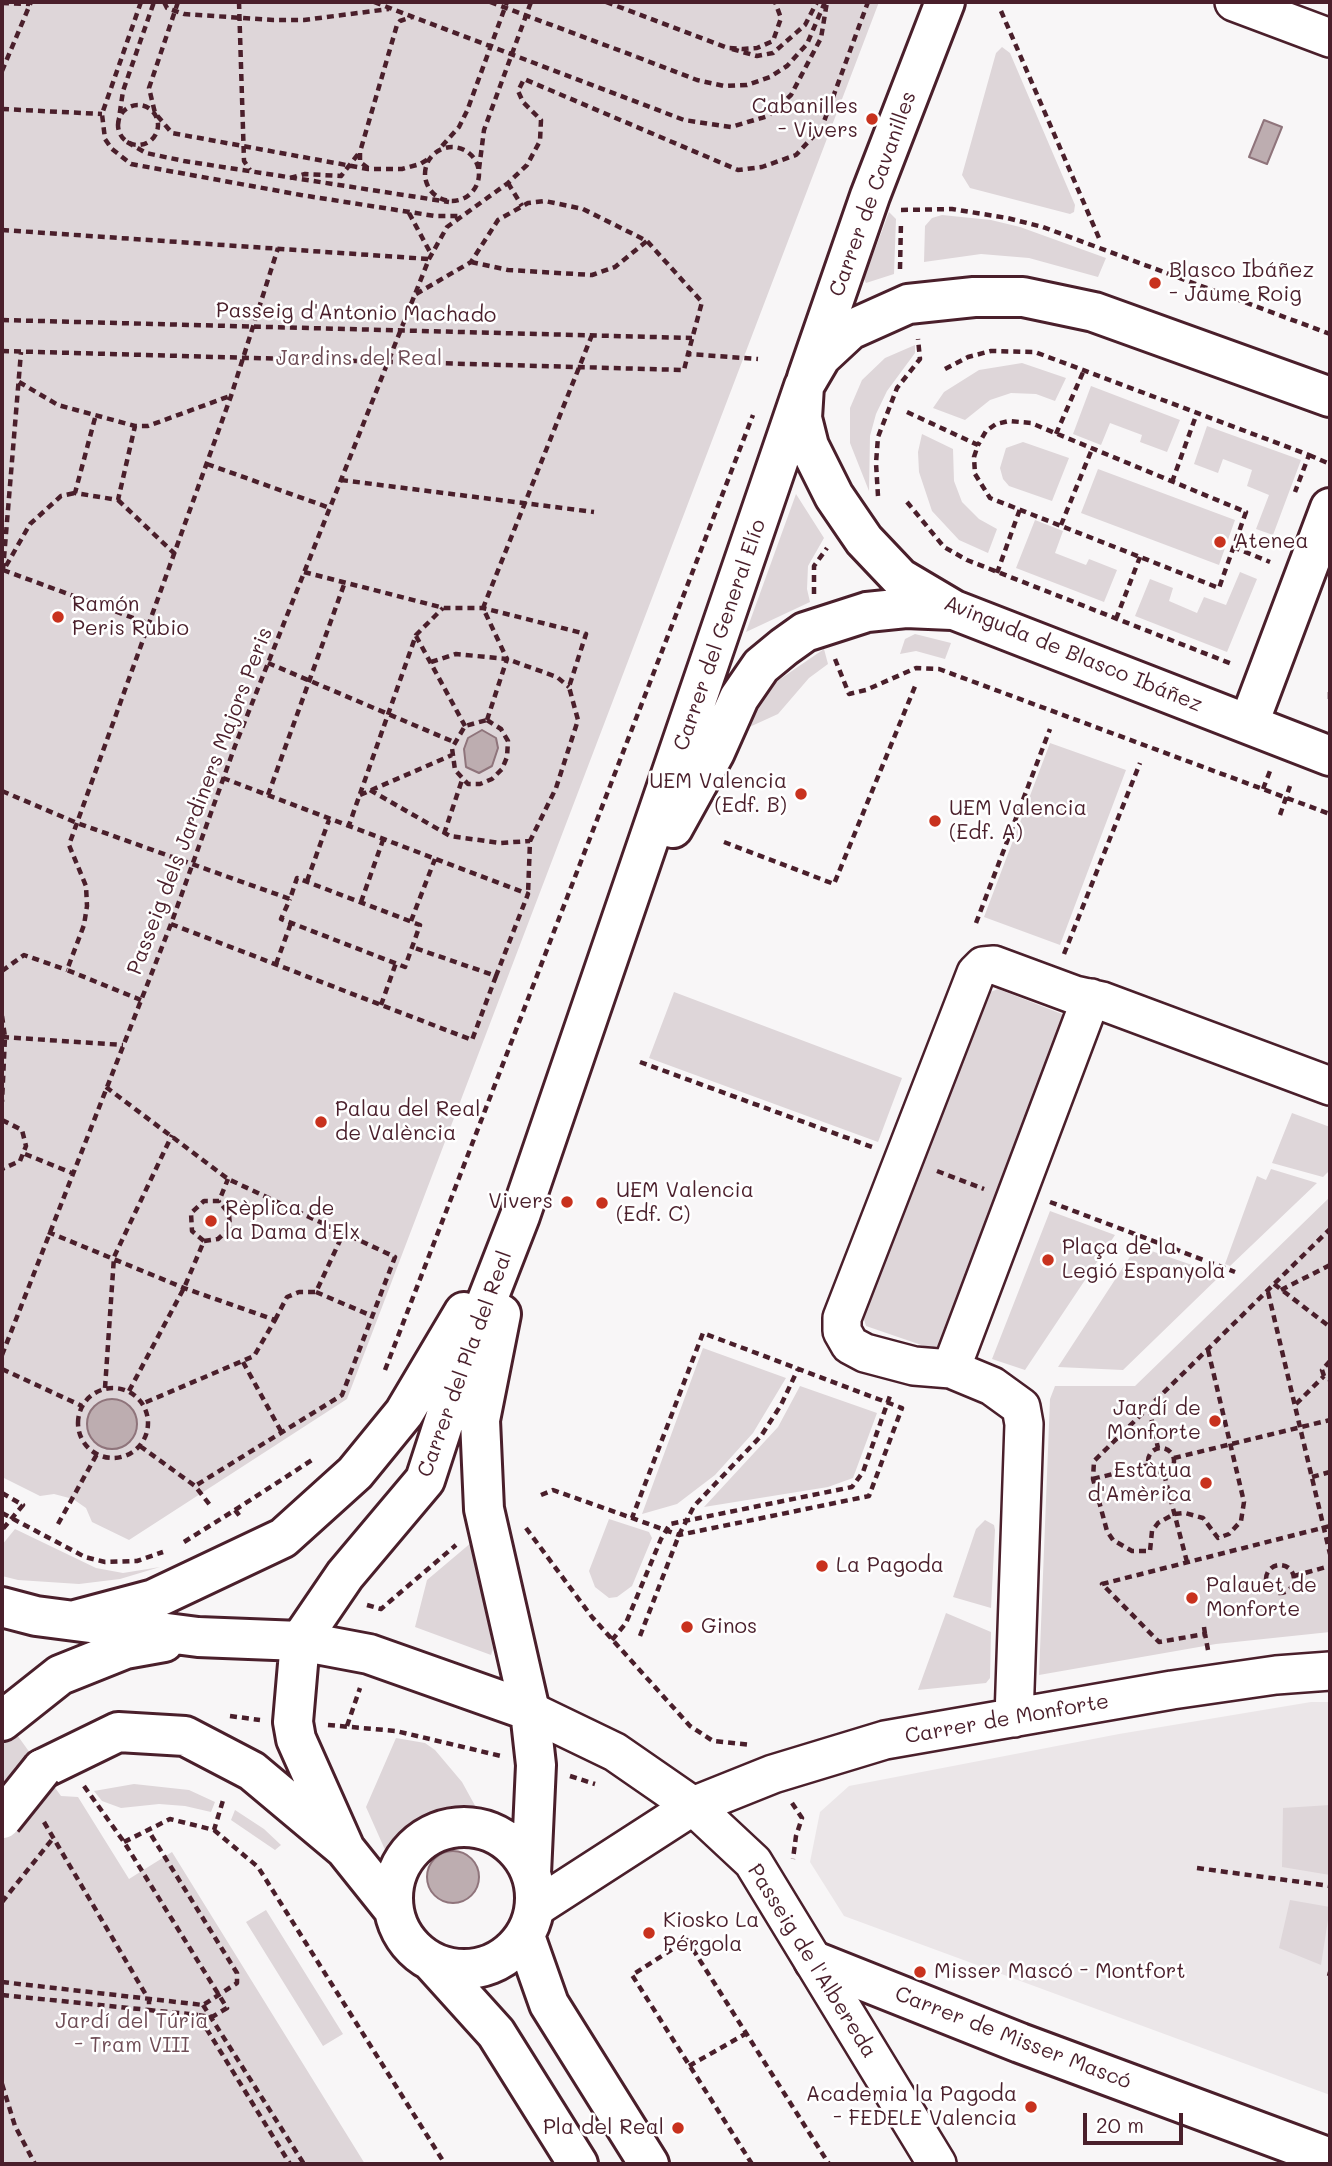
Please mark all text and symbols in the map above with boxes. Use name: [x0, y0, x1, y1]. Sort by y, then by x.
street label: Carrer de Cavanilles: [824, 88, 922, 300]
place label: Cabanilles - Vivers: [752, 94, 858, 144]
marker: Cabanilles - Vivers: [864, 111, 880, 127]
place label: Blasco Ibáñez - Jaume Roig: [1169, 258, 1314, 308]
marker: Blasco Ibáñez - Jaume Roig: [1147, 275, 1163, 291]
street label: Passeig d'Antonio Machado: [216, 298, 496, 328]
park label: Jardins del Real: [276, 346, 442, 372]
street label: Carrer del General Elío: [669, 516, 771, 754]
place label: Atenea: [1234, 529, 1308, 555]
marker: Atenea: [1212, 534, 1228, 550]
street label: Avinguda de Blasco Ibáñez: [940, 591, 1206, 717]
place label: Ramón Peris Rubio: [72, 592, 189, 642]
marker: Ramón Peris Rubio: [50, 609, 66, 625]
street label: Passeig dels Jardiners Majors Peris: [122, 624, 278, 978]
place label: UEM Valencia (Edf. B): [649, 769, 787, 819]
marker: UEM Valencia (Edf. B): [793, 786, 809, 802]
place label: UEM Valencia (Edf. A): [949, 796, 1087, 846]
marker: UEM Valencia (Edf. A): [927, 813, 943, 829]
place label: Palau del Real de València: [335, 1097, 481, 1147]
marker: Palau del Real de València: [313, 1114, 329, 1130]
place label: UEM Valencia (Edf. C): [616, 1178, 754, 1228]
place label: Vivers: [488, 1189, 553, 1215]
marker: Vivers: [559, 1194, 575, 1210]
marker: UEM Valencia (Edf. C): [594, 1195, 610, 1211]
place label: Rèplica de la Dama d'Elx: [225, 1196, 360, 1246]
marker: Rèplica de la Dama d'Elx: [203, 1213, 219, 1229]
place label: Plaça de la Legió Espanyola: [1062, 1235, 1226, 1285]
street label: Carrer del Pla del Real: [412, 1248, 518, 1480]
marker: Plaça de la Legió Espanyola: [1040, 1252, 1056, 1268]
place label: Jardí de Monforte: [1107, 1396, 1201, 1446]
marker: Jardí de Monforte: [1207, 1413, 1223, 1429]
place label: Estàtua d'Amèrica: [1087, 1458, 1192, 1508]
marker: Estàtua d'Amèrica: [1198, 1475, 1214, 1491]
place label: La Pagoda: [836, 1553, 944, 1579]
marker: La Pagoda: [814, 1558, 830, 1574]
place label: Palauet de Monforte: [1206, 1573, 1317, 1623]
marker: Palauet de Monforte: [1184, 1590, 1200, 1606]
place label: Ginos: [701, 1614, 757, 1640]
marker: Ginos: [679, 1619, 695, 1635]
street label: Carrer de Monforte: [903, 1689, 1111, 1749]
street label: Passeig de l'Albereda: [742, 1859, 882, 2063]
place label: Kiosko La Pérgola: [663, 1908, 759, 1958]
marker: Kiosko La Pérgola: [641, 1925, 657, 1941]
place label: Misser Mascó - Montfort: [934, 1959, 1185, 1985]
marker: Misser Mascó - Montfort: [912, 1964, 928, 1980]
street label: Carrer de Misser Mascó: [891, 1981, 1135, 2095]
park label: Jardí del Túria - Tram VIII: [55, 2009, 209, 2059]
place label: Academia la Pagoda - FEDELE Valencia: [806, 2082, 1017, 2132]
marker: Academia la Pagoda - FEDELE Valencia: [1023, 2099, 1039, 2115]
scale bar: [1087, 2100, 1187, 2144]
text: 20 m: [1096, 2111, 1144, 2138]
place label: Pla del Real: [543, 2115, 664, 2141]
marker: Pla del Real: [670, 2120, 686, 2136]

